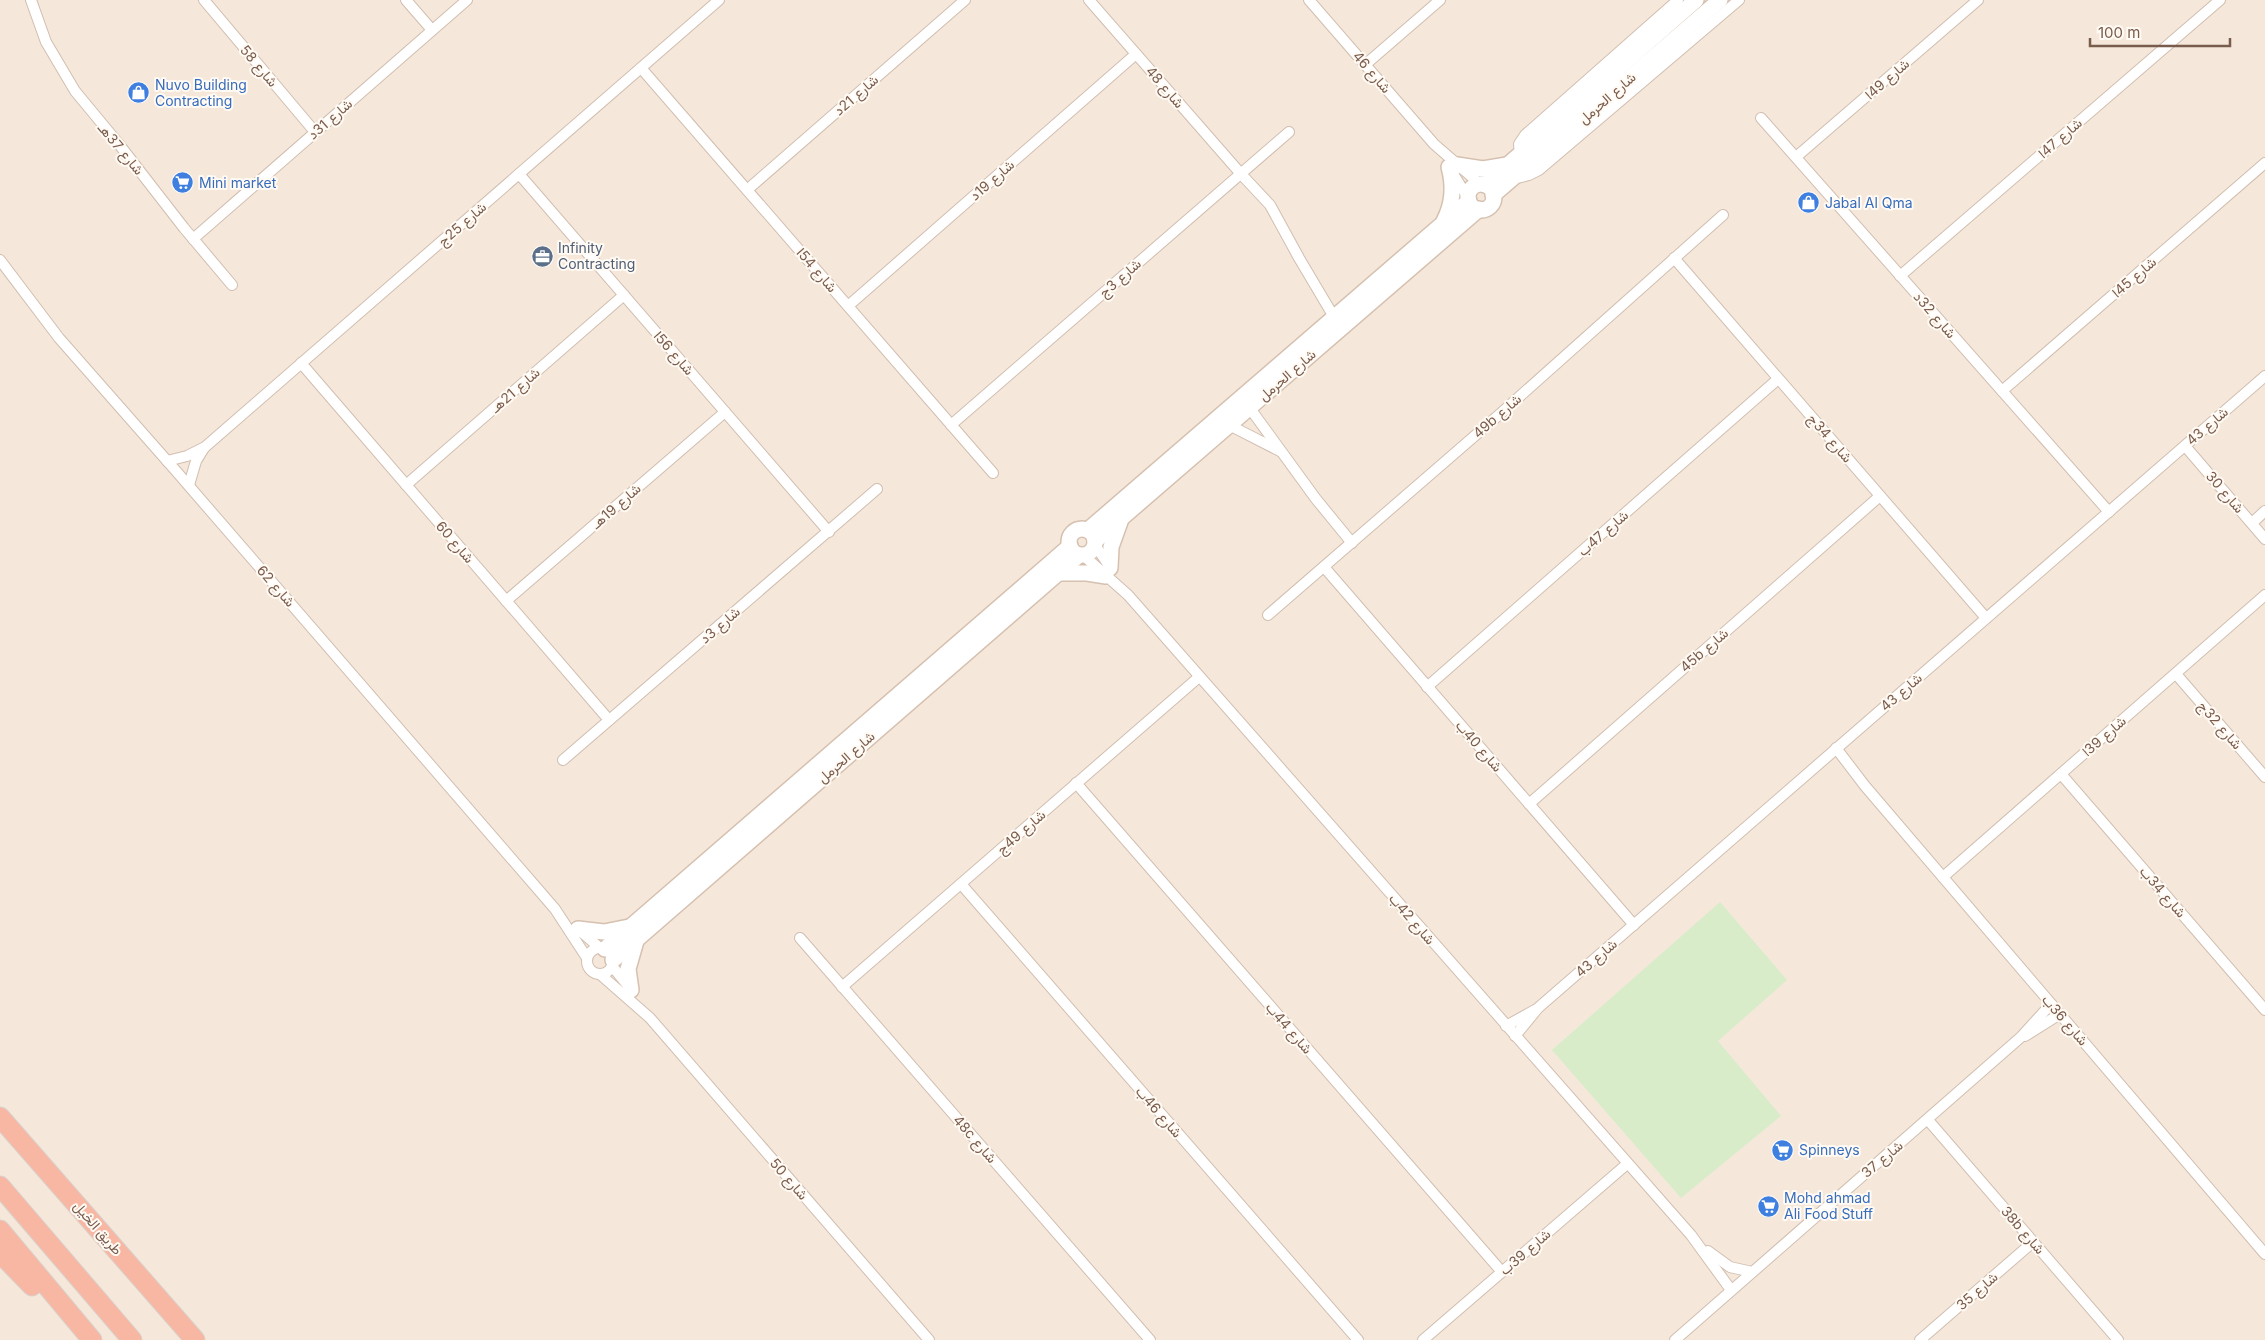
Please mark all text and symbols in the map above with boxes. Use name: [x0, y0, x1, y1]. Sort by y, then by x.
scale bar: [2090, 15, 2230, 47]
text: 100 m: [2098, 23, 2140, 42]
street label: شارع 58: [235, 41, 282, 92]
street label: شارع 46: [1347, 47, 1395, 98]
street label: شارع 49ا: [1861, 55, 1914, 105]
street label: شارع 48: [1140, 62, 1188, 113]
street label: شارع الحرمل: [1575, 68, 1641, 129]
street label: شارع 21د: [830, 71, 883, 121]
place label: Nuvo Building Contracting: [155, 76, 247, 109]
shop icon: Nuvo Building Contracting: [127, 81, 151, 105]
street label: شارع 31د: [304, 95, 357, 145]
street label: شارع 47ا: [2034, 114, 2087, 163]
street label: شارع 37هـ: [92, 119, 148, 180]
street label: شارع 19د: [966, 156, 1019, 206]
supermarket icon: Mini market: [171, 171, 195, 195]
place label: Mini market: [199, 174, 277, 191]
shop icon: Jabal Al Qma: [1797, 191, 1821, 215]
place label: Jabal Al Qma: [1825, 194, 1913, 211]
street label: شارع 25ج: [434, 198, 491, 252]
place label: Infinity Contracting: [558, 239, 635, 272]
office icon: Infinity Contracting: [530, 244, 554, 268]
street label: شارع 54ا: [791, 244, 841, 297]
street label: شارع 45ا: [2108, 253, 2161, 303]
street label: شارع 3ج: [1095, 255, 1146, 303]
street label: شارع 32د: [1908, 288, 1960, 343]
street label: شارع 56ا: [648, 327, 698, 380]
street label: شارع الحرمل: [1255, 345, 1321, 406]
street label: شارع 21هـ: [486, 364, 545, 419]
street label: 49b شارع: [1469, 390, 1526, 443]
street label: شارع 43: [2182, 403, 2233, 451]
street label: شارع 34ج: [1802, 410, 1856, 468]
street label: شارع 30: [2200, 467, 2248, 518]
street label: شارع 19هـ: [587, 479, 646, 535]
street label: شارع 47ب: [1574, 506, 1633, 561]
street label: شارع 60: [430, 517, 478, 568]
street label: شارع 62: [252, 561, 299, 612]
street label: شارع 3د: [696, 603, 745, 649]
street label: 45b شارع: [1676, 624, 1733, 677]
street label: شارع 43: [1876, 669, 1927, 717]
street label: شارع 32ج: [2192, 697, 2246, 754]
street label: شارع 39ا: [2078, 712, 2131, 762]
street label: شارع 40ب: [1450, 717, 1506, 777]
street label: شارع الحرمل: [814, 727, 880, 788]
street label: شارع 49ج: [993, 806, 1051, 860]
street label: شارع 34ب: [2134, 863, 2190, 923]
street label: شارع 42ب: [1383, 890, 1439, 950]
street label: شارع 43: [1571, 935, 1622, 983]
street label: شارع 36ب: [2036, 991, 2092, 1051]
street label: شارع 44ب: [1260, 999, 1316, 1059]
street label: شارع 46ب: [1130, 1083, 1186, 1143]
street label: 48c شارع: [948, 1111, 1001, 1168]
street label: شارع 37: [1858, 1136, 1908, 1183]
supermarket icon: Spinneys: [1771, 1138, 1795, 1162]
place label: Spinneys: [1799, 1141, 1860, 1158]
street label: شارع 50: [764, 1154, 812, 1205]
place label: Mohd ahmad Ali Food Stuff: [1784, 1189, 1873, 1222]
supermarket icon: Mohd ahmad Ali Food Stuff: [1756, 1194, 1780, 1218]
street label: طريق الخيل: [70, 1197, 126, 1259]
street label: 38b شارع: [1996, 1202, 2049, 1259]
street label: شارع 39ب: [1496, 1225, 1556, 1281]
street label: شارع 35: [1952, 1268, 2003, 1315]

